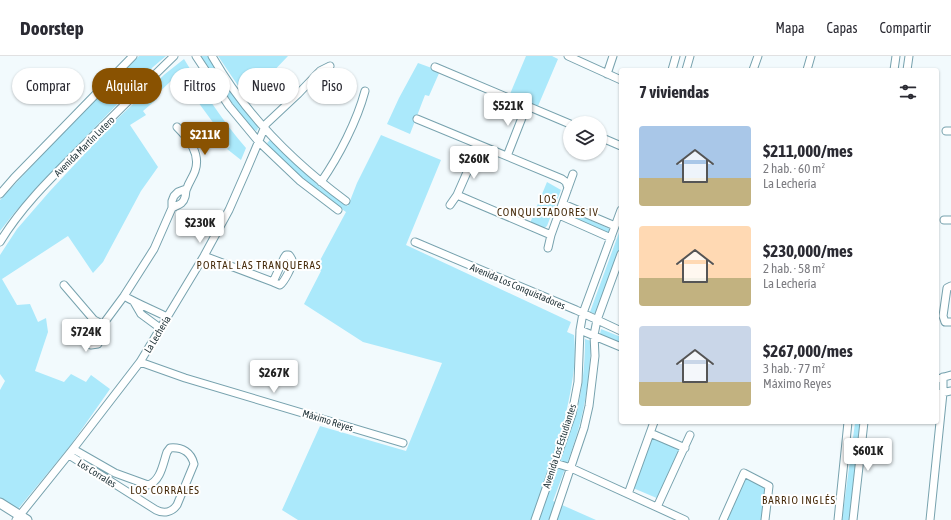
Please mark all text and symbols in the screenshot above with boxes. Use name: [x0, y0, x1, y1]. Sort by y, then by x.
text: Doorstep: [20, 17, 84, 39]
text: Mapa: [776, 20, 805, 36]
text: Capas: [827, 20, 858, 36]
text: Compartir: [880, 20, 931, 36]
chip: Comprar: [12, 68, 84, 104]
chip: Alquilar: [92, 68, 162, 104]
chip: Filtros: [170, 68, 230, 104]
chip: Nuevo: [238, 68, 299, 104]
chip: Piso: [307, 68, 357, 104]
icon: filters: [897, 81, 919, 103]
text: 7 viviendas: [639, 82, 709, 102]
pin: $521K: [480, 93, 536, 127]
text: $521K: [493, 98, 523, 113]
street label: Avenida Martín Lutero: [52, 114, 117, 179]
map controls: [563, 116, 607, 160]
button: layers: [563, 116, 607, 160]
pin: $211K: [177, 122, 233, 156]
text: $211K: [190, 127, 220, 142]
text: $211,000/mes: [763, 141, 853, 161]
icon: home: [671, 142, 719, 190]
pin: $260K: [446, 146, 502, 180]
text: $260K: [459, 151, 489, 166]
text: 2 hab. · 60 m²: [763, 161, 825, 176]
text: La Lechería: [763, 176, 817, 191]
district label: LOS CONQUISTADORES IV: [497, 193, 599, 218]
pin: $230K: [172, 210, 228, 244]
text: $230K: [185, 215, 215, 230]
text: $230,000/mes: [763, 241, 853, 261]
icon: home: [671, 242, 719, 290]
district label: PORTAL LAS TRANQUERAS: [197, 259, 321, 271]
street label: Avenida Los Conquistadores: [469, 261, 567, 312]
text: 2 hab. · 58 m²: [763, 261, 825, 276]
text: La Lechería: [763, 276, 817, 291]
street label: La Lechería: [142, 313, 173, 355]
pin: $724K: [58, 319, 114, 353]
text: $724K: [71, 324, 101, 339]
text: $267,000/mes: [763, 341, 853, 361]
icon: home: [671, 342, 719, 390]
pin: $267K: [246, 360, 302, 394]
text: 3 hab. · 77 m²: [763, 361, 825, 376]
text: $267K: [259, 365, 289, 380]
text: Máximo Reyes: [763, 376, 831, 391]
street label: Avenida Los Estudiantes: [541, 402, 578, 490]
street label: Máximo Reyes: [301, 408, 355, 434]
pin: $601K: [840, 438, 896, 472]
text: $601K: [853, 443, 883, 458]
street label: Los Corrales: [75, 457, 119, 490]
district label: LOS CORRALES: [130, 484, 200, 496]
district label: BARRIO INGLÉS: [762, 494, 836, 506]

